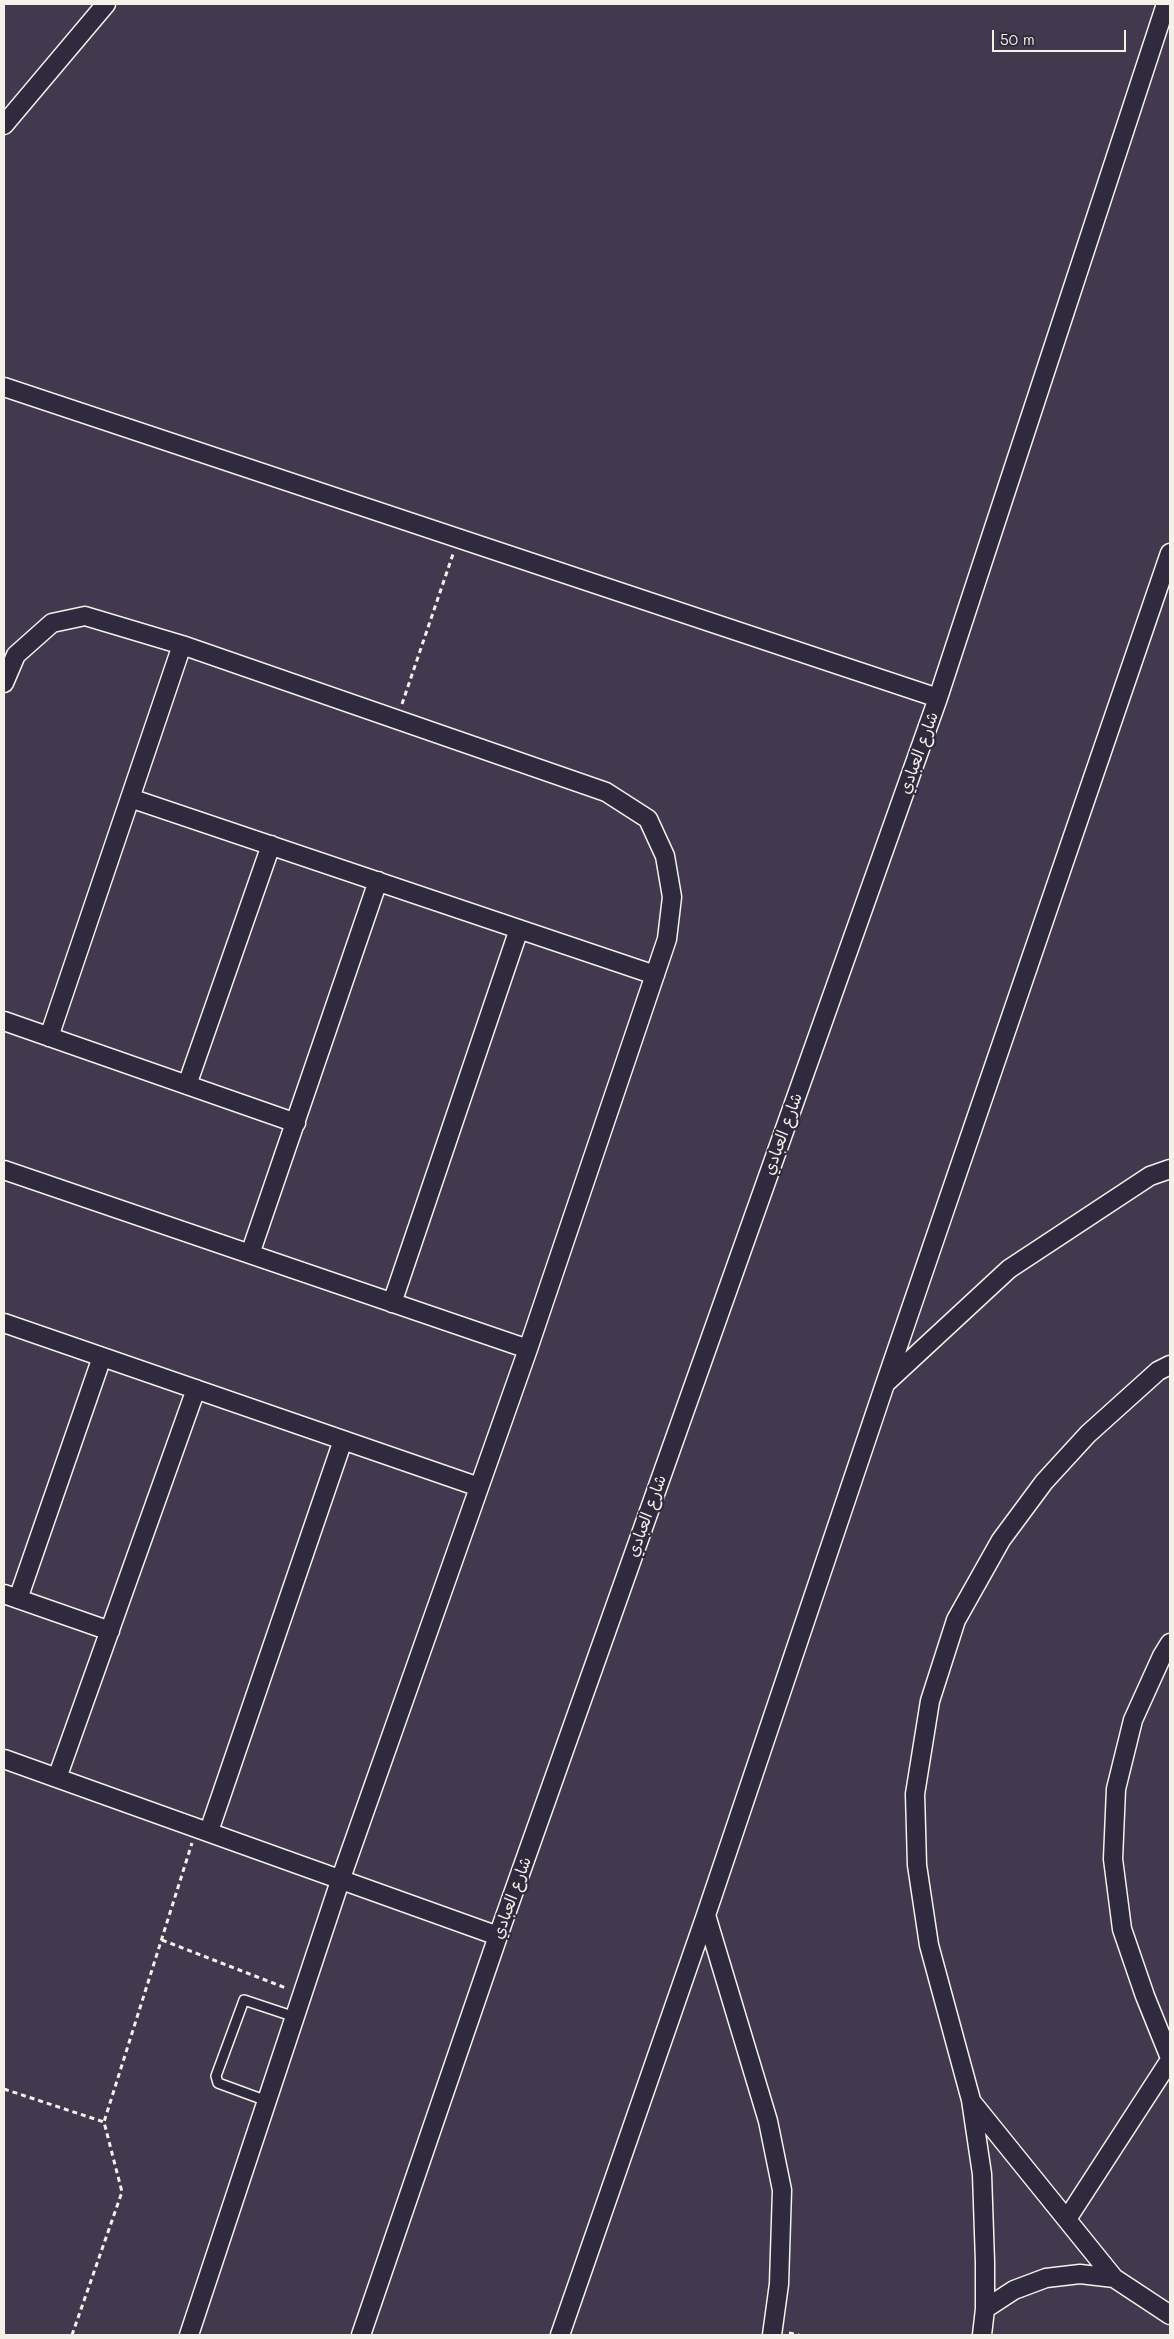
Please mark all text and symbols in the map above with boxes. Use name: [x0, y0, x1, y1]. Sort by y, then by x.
scale bar: [994, 20, 1128, 52]
text: 50 m: [1000, 29, 1035, 49]
street label: شارع العبادي: [895, 709, 943, 797]
street label: شارع العبادي: [759, 1090, 807, 1178]
street label: شارع العبادي: [623, 1472, 671, 1560]
street label: شارع العبادي: [488, 1854, 536, 1942]

